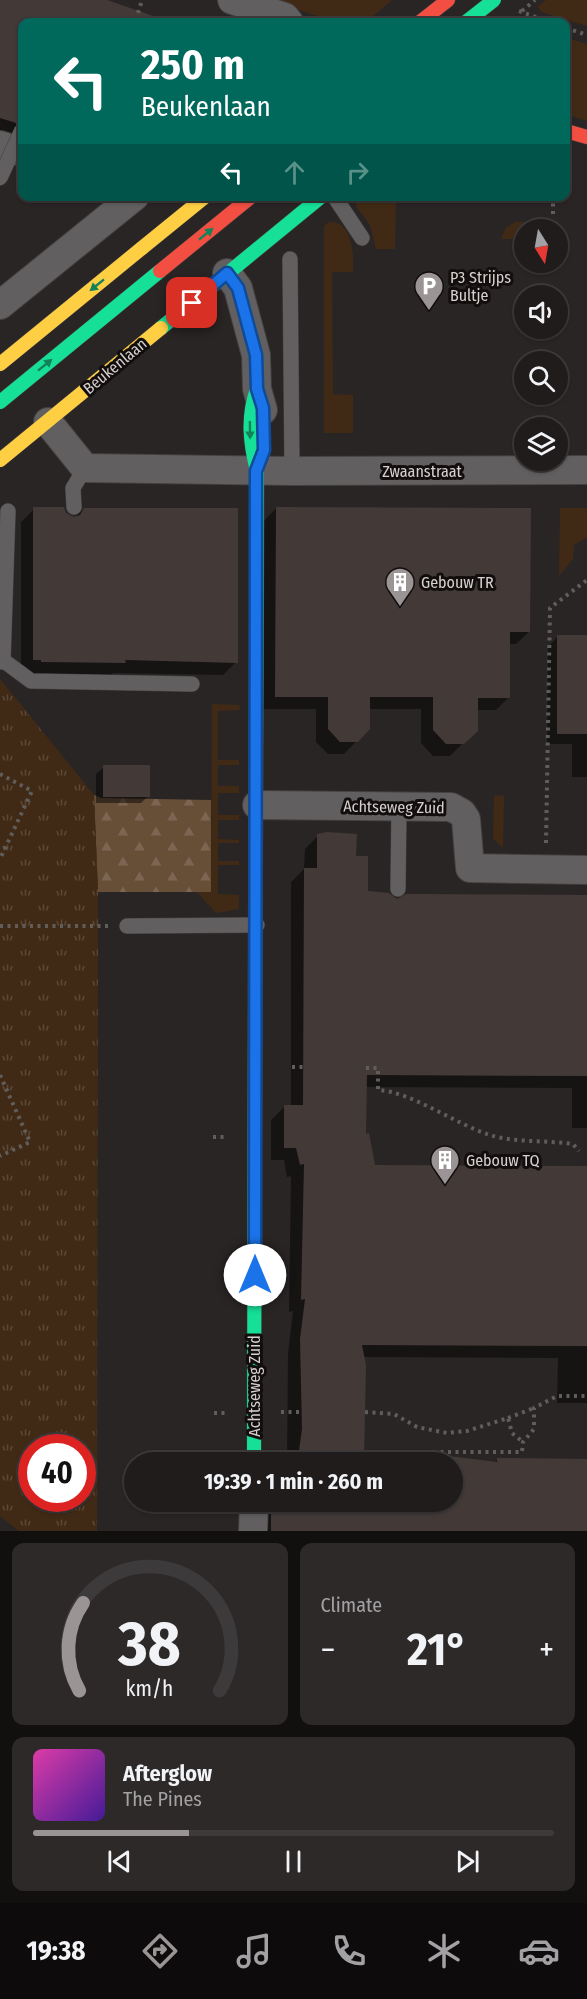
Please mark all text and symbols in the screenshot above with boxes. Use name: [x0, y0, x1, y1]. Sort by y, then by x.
text: 250 m: [141, 40, 245, 90]
icon: left: [42, 42, 120, 120]
text: Beukenlaan: [141, 91, 271, 123]
icon: left: [215, 156, 248, 189]
icon: ahead: [278, 156, 311, 189]
icon: right: [341, 156, 374, 189]
north arrow: [514, 219, 568, 273]
map controls: [514, 219, 568, 471]
one-way arrow: [198, 228, 213, 241]
place label: P3 Strijps Bultje: [450, 268, 511, 305]
parking icon: P3 Strijps Bultje: [413, 270, 445, 312]
pin: [166, 277, 217, 328]
one-way arrow: [89, 279, 104, 291]
button: sound: [514, 285, 568, 339]
icon: arrive: [175, 286, 208, 319]
street label: Beukenlaan: [79, 334, 151, 398]
button: search: [514, 351, 568, 405]
one-way arrow: [37, 359, 52, 372]
button: layers: [514, 417, 568, 471]
one-way arrow: [245, 420, 255, 439]
street label: Zwaanstraat: [382, 462, 463, 481]
building icon: Gebouw TR: [384, 566, 416, 608]
place label: Gebouw TR: [421, 573, 494, 592]
street label: Achtseweg Zuid: [343, 797, 445, 817]
building icon: Gebouw TQ: [429, 1144, 461, 1186]
place label: Gebouw TQ: [466, 1151, 540, 1170]
position arrow: [223, 1243, 287, 1307]
street label: Achtseweg Zuid: [245, 1335, 264, 1437]
speed limit sign: 40: [18, 1434, 96, 1512]
text: 19:39 · 1 min · 260 m: [204, 1468, 383, 1495]
text: Climate: [321, 1593, 382, 1617]
text: 38: [118, 1607, 181, 1682]
text: 21°: [407, 1623, 467, 1677]
text: −: [321, 1630, 335, 1670]
text: +: [539, 1630, 554, 1670]
text: km/h: [126, 1676, 174, 1702]
text: Afterglow: [123, 1760, 212, 1787]
text: The Pines: [123, 1787, 202, 1811]
icon: previous: [103, 1845, 136, 1878]
icon: pause: [277, 1845, 310, 1878]
icon: next: [451, 1845, 484, 1878]
icon: directions: [139, 1930, 181, 1972]
icon: music: [233, 1930, 275, 1972]
icon: phone: [328, 1930, 370, 1972]
icon: climate: [423, 1930, 465, 1972]
icon: car: [518, 1930, 560, 1972]
text: 19:38: [26, 1935, 86, 1967]

